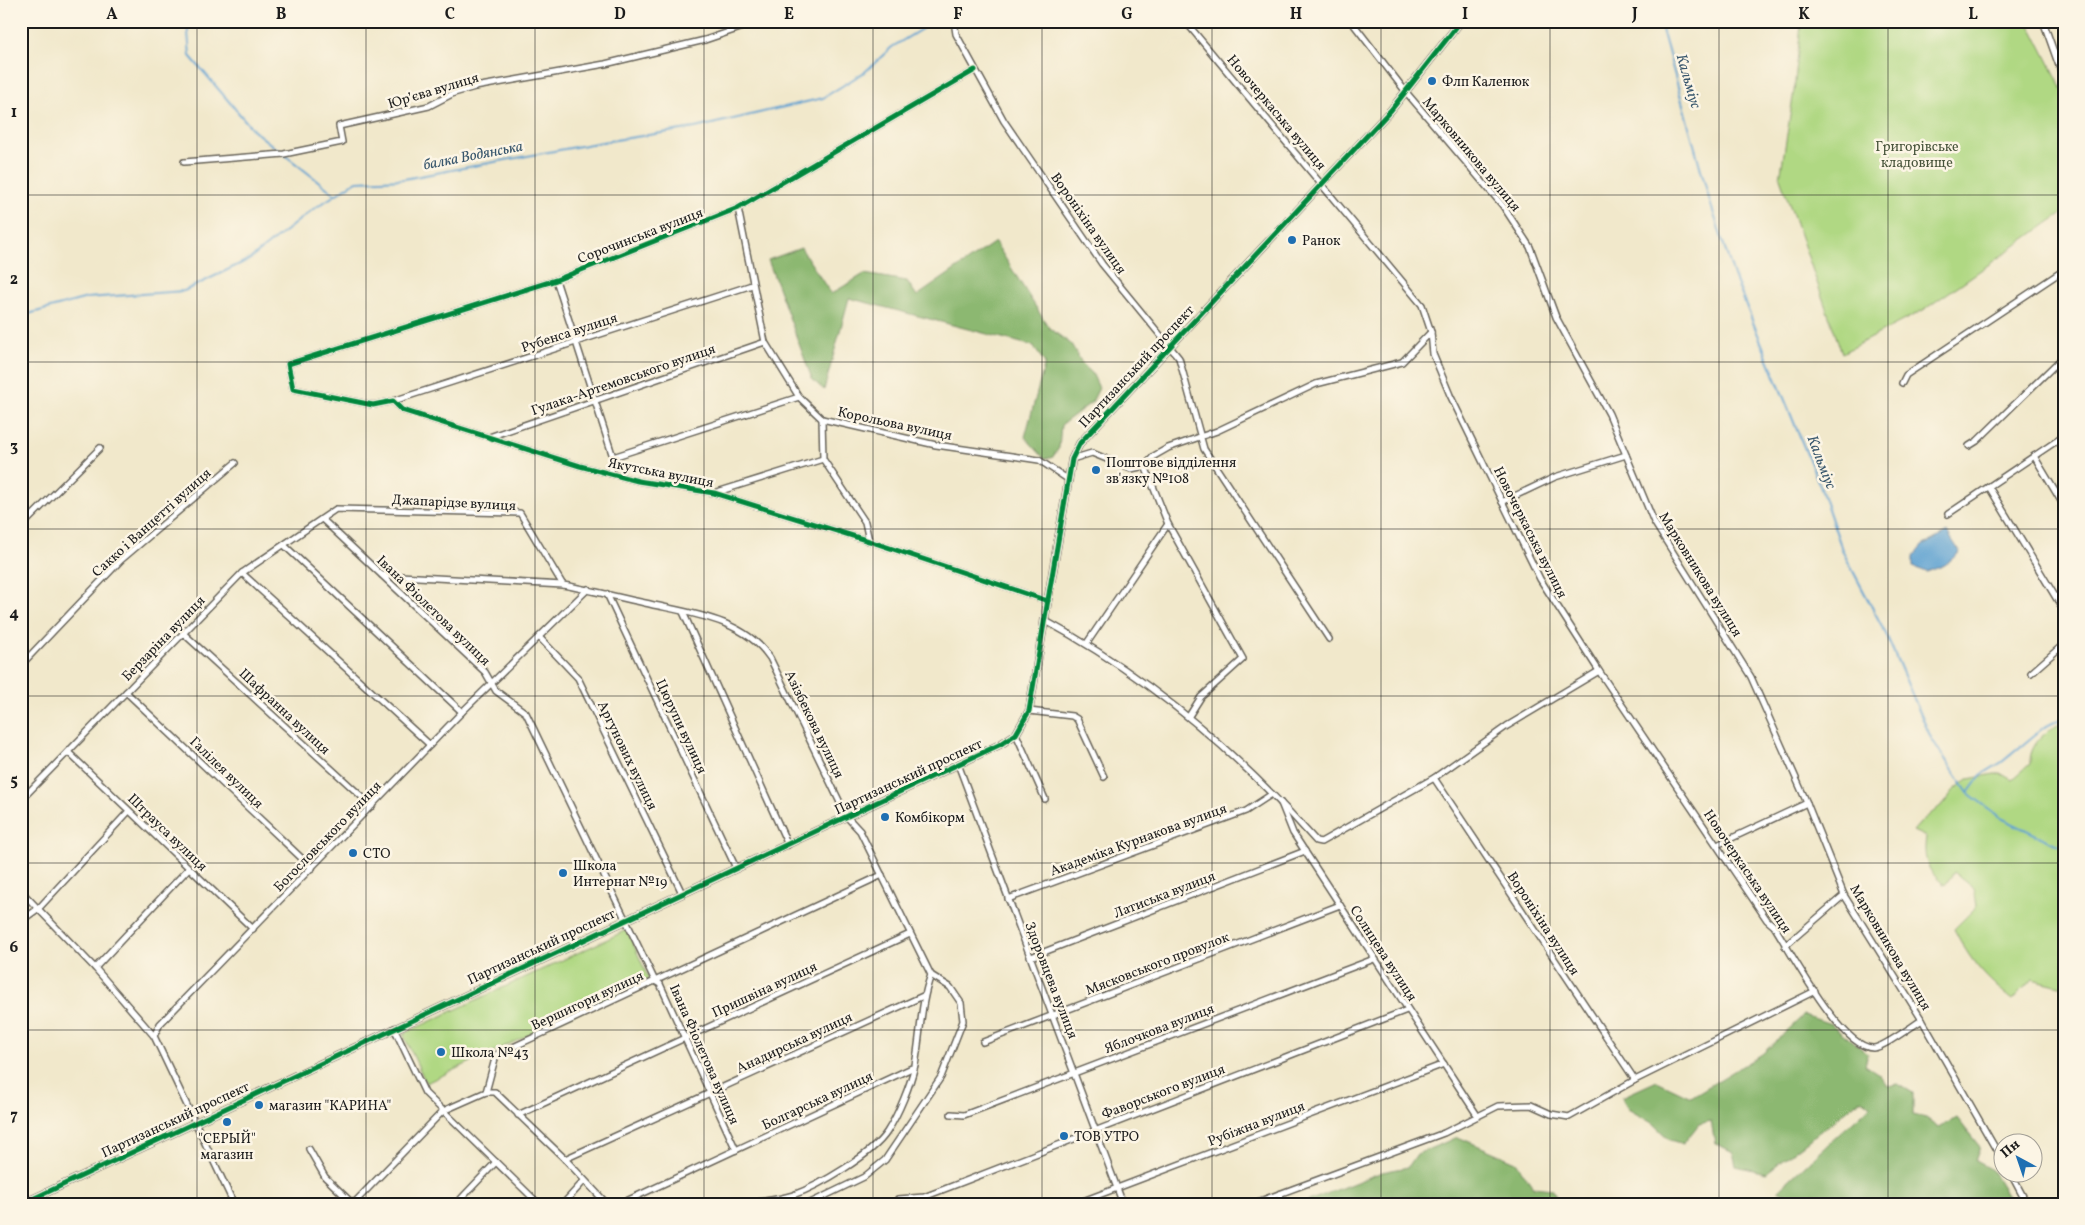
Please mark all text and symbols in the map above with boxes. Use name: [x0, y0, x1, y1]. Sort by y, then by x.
text: A: [106, 4, 118, 26]
text: B: [276, 4, 287, 26]
text: C: [445, 4, 455, 26]
text: D: [614, 4, 626, 26]
text: E: [784, 4, 794, 26]
text: F: [953, 4, 963, 26]
text: G: [1121, 4, 1133, 26]
text: H: [1290, 4, 1302, 26]
text: I: [1462, 4, 1468, 26]
text: J: [1631, 4, 1638, 26]
text: K: [1798, 4, 1810, 26]
text: L: [1968, 4, 1978, 26]
street label: Новочеркаська вулиця: [1222, 51, 1330, 175]
water label: Кальміус: [1670, 52, 1706, 112]
street label: Юр’єва вулиця: [386, 69, 481, 114]
place label: Флп Каленюк: [1442, 73, 1530, 92]
marker: Флп Каленюк: [1426, 75, 1438, 87]
street label: Марковникова вулиця: [1417, 94, 1524, 216]
text: 1: [11, 102, 17, 124]
water label: балка Водянська: [422, 137, 525, 176]
park label: Григорівське кладовище: [1875, 138, 1959, 173]
street label: Вороніхіна вулиця: [1046, 169, 1130, 278]
street label: Сорочинська вулиця: [575, 204, 706, 269]
place label: Ранок: [1302, 232, 1341, 251]
marker: Ранок: [1286, 234, 1298, 246]
text: 2: [10, 269, 18, 291]
street label: Партизанський проспект: [1075, 301, 1199, 433]
street label: Рубенса вулиця: [519, 309, 620, 358]
street label: Гулака-Артемовського вулиця: [529, 340, 718, 421]
street label: Корольова вулиця: [836, 403, 954, 446]
water label: Кальміус: [1801, 433, 1841, 493]
text: 3: [10, 436, 18, 458]
street label: Якутська вулиця: [606, 454, 715, 493]
place label: Поштове відділення зв'язку №108: [1106, 454, 1236, 489]
street label: Сакко і Ванцетті вулиця: [88, 464, 216, 582]
marker: Поштове відділення зв'язку №108: [1090, 464, 1102, 476]
street label: Новочеркаська вулиця: [1488, 464, 1571, 602]
street label: Джапарідзе вулиця: [391, 491, 517, 516]
street label: Марковникова вулиця: [1654, 509, 1746, 641]
street label: Івана Фіолетова вулиця: [372, 552, 494, 671]
street label: Берзаріна вулиця: [118, 592, 210, 686]
text: 4: [9, 603, 19, 625]
street label: Шафранна вулиця: [234, 665, 334, 759]
street label: Азізбекова вулиця: [779, 668, 848, 782]
street label: Цюрупи вулиця: [650, 676, 711, 777]
street label: Аргунових вулиця: [592, 698, 661, 813]
street label: Галілея вулиця: [185, 733, 267, 813]
street label: Партизанський проспект: [831, 735, 986, 820]
text: 5: [10, 770, 18, 792]
street label: Богословського вулиця: [270, 777, 386, 897]
street label: Штрауса вулиця: [123, 790, 211, 876]
street label: Академіка Курнакова вулиця: [1047, 800, 1230, 881]
street label: Новочеркаська вулиця: [1698, 806, 1795, 937]
place label: Комбікорм: [895, 809, 965, 828]
marker: Комбікорм: [879, 811, 891, 823]
place label: СТО: [363, 845, 390, 864]
marker: СТО: [347, 847, 359, 859]
place label: Школа Интернат №19: [573, 857, 667, 892]
marker: Школа Интернат №19: [557, 867, 569, 879]
street label: Латиська вулиця: [1111, 867, 1218, 924]
street label: Вороніхіна вулиця: [1502, 868, 1583, 979]
street label: Марковникова вулиця: [1845, 881, 1935, 1014]
street label: Солнцева вулиця: [1345, 902, 1421, 1005]
street label: Партизанський проспект: [464, 905, 619, 990]
street label: Здоровцева вулиця: [1020, 919, 1082, 1042]
street label: Мясковського провулок: [1083, 928, 1232, 1001]
text: 6: [10, 937, 19, 959]
street label: Пришвіна вулиця: [709, 958, 820, 1023]
street label: Вершигори вулиця: [528, 967, 647, 1036]
street label: Івана Фіолетова вулиця: [664, 981, 743, 1128]
street label: Яблочкова вулиця: [1102, 1000, 1217, 1059]
street label: Анадирська вулиця: [734, 1008, 856, 1079]
place label: Школа №43: [451, 1044, 529, 1063]
marker: Школа №43: [435, 1046, 447, 1058]
street label: Фаворського вулиця: [1099, 1060, 1228, 1125]
street label: Болгарська вулиця: [759, 1067, 876, 1135]
street label: Партизанський проспект: [98, 1078, 253, 1163]
place label: магазин "КАРИНА": [269, 1097, 391, 1116]
street label: Рубіжна вулиця: [1205, 1097, 1308, 1152]
marker: магазин "КАРИНА": [253, 1099, 265, 1111]
text: 7: [10, 1105, 18, 1127]
marker: "СЕРЫЙ" магазин: [221, 1116, 233, 1128]
place label: ТОВ УТРО: [1074, 1128, 1139, 1147]
place label: "СЕРЫЙ" магазин: [198, 1129, 256, 1165]
marker: ТОВ УТРО: [1058, 1130, 1070, 1142]
north arrow: [1992, 1132, 2042, 1182]
text: Пн: [1997, 1136, 2024, 1163]

